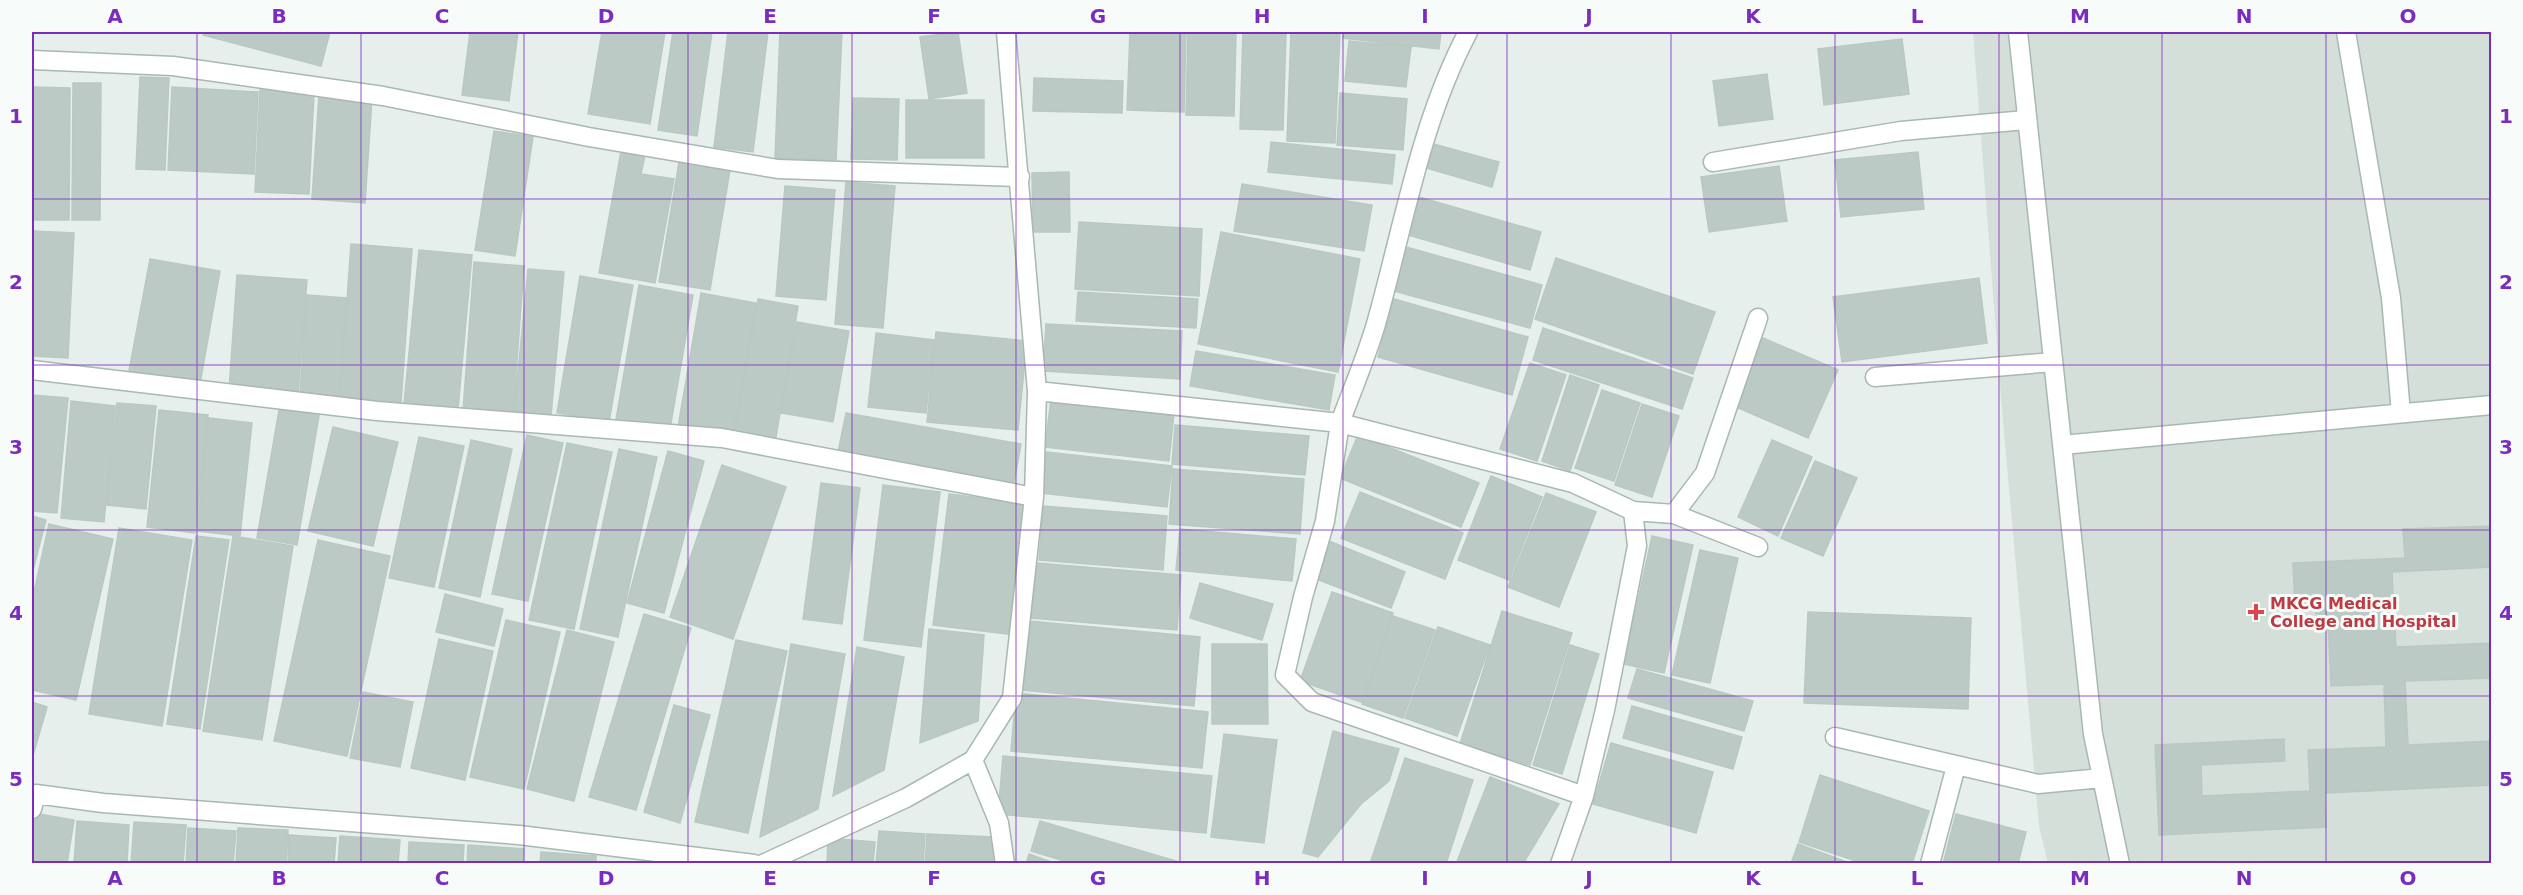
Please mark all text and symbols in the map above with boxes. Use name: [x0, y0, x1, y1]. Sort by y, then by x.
text: A: [107, 4, 123, 28]
text: B: [271, 4, 287, 28]
text: C: [435, 4, 449, 28]
text: D: [598, 4, 614, 28]
text: E: [763, 4, 777, 28]
text: F: [927, 4, 941, 28]
text: G: [1090, 4, 1106, 28]
text: H: [1254, 4, 1270, 28]
text: I: [1421, 4, 1429, 28]
text: J: [1583, 4, 1593, 28]
text: K: [1745, 4, 1762, 28]
text: L: [1911, 4, 1924, 28]
text: M: [2070, 4, 2090, 28]
text: N: [2236, 4, 2252, 28]
text: O: [2399, 4, 2417, 28]
text: 1: [9, 104, 23, 128]
text: 1: [2499, 104, 2513, 128]
text: 2: [9, 270, 23, 294]
text: 2: [2499, 270, 2513, 294]
text: 3: [9, 435, 23, 459]
text: 3: [2499, 435, 2513, 459]
place label: MKCG Medical College and Hospital: [2270, 594, 2456, 631]
text: 4: [9, 601, 23, 625]
text: 4: [2499, 601, 2513, 625]
marker: MKCG Medical College and Hospital: [2247, 603, 2265, 621]
text: 5: [9, 767, 23, 791]
text: 5: [2499, 767, 2513, 791]
text: A: [107, 866, 123, 890]
text: B: [271, 866, 287, 890]
text: C: [435, 866, 449, 890]
text: D: [598, 866, 614, 890]
text: E: [763, 866, 777, 890]
text: F: [927, 866, 941, 890]
text: G: [1090, 866, 1106, 890]
text: H: [1254, 866, 1270, 890]
text: I: [1421, 866, 1429, 890]
text: J: [1583, 866, 1593, 890]
text: K: [1745, 866, 1762, 890]
text: L: [1911, 866, 1924, 890]
text: M: [2070, 866, 2090, 890]
text: N: [2236, 866, 2252, 890]
text: O: [2399, 866, 2417, 890]

